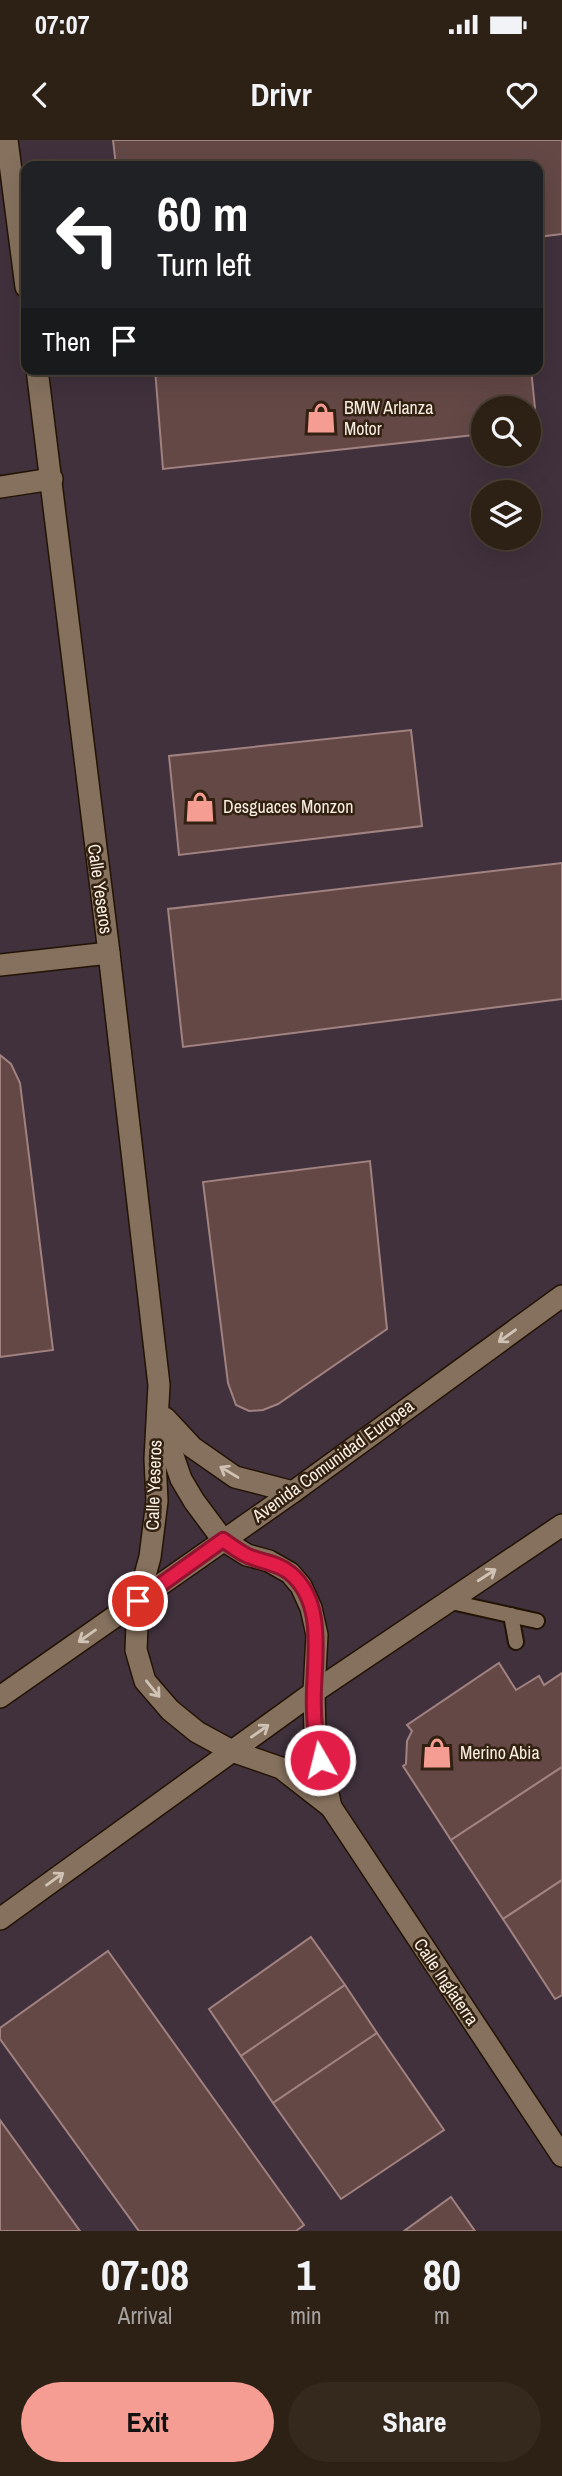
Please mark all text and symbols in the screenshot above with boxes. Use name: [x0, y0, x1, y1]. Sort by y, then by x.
text: 07:07: [35, 7, 90, 42]
text: Drivr: [250, 73, 312, 116]
icon: back: [21, 76, 59, 114]
icon: heart: [503, 76, 541, 114]
text: 60 m: [157, 180, 249, 246]
icon: left: [42, 189, 133, 280]
text: Turn left: [157, 243, 251, 286]
icon: arrive: [105, 322, 143, 360]
text: Then: [42, 324, 91, 359]
place label: BMW Arlanza Motor: [344, 395, 433, 441]
map controls: [471, 396, 541, 550]
button: search: [471, 396, 541, 466]
shop icon: BMW Arlanza Motor: [304, 401, 338, 435]
button: layers: [471, 480, 541, 550]
shop icon: Desguaces Monzon: [183, 790, 217, 824]
place label: Desguaces Monzon: [223, 794, 353, 819]
street label: Calle Yeseros: [82, 842, 119, 935]
one-way arrow: [498, 1329, 517, 1343]
street label: Avenida Comunidad Europea: [246, 1393, 419, 1528]
street label: Calle Yeseros: [139, 1439, 168, 1531]
one-way arrow: [219, 1465, 239, 1479]
one-way arrow: [477, 1567, 497, 1581]
pin: [108, 1571, 168, 1631]
icon: arrive: [119, 1582, 157, 1620]
one-way arrow: [78, 1629, 97, 1643]
one-way arrow: [144, 1680, 160, 1698]
position arrow: [283, 1723, 357, 1797]
one-way arrow: [250, 1724, 269, 1738]
shop icon: Merino Abia: [420, 1736, 454, 1770]
place label: Merino Abia: [460, 1740, 540, 1765]
one-way arrow: [46, 1872, 65, 1887]
street label: Calle Inglaterra: [408, 1933, 485, 2030]
text: 07:08: [101, 2247, 189, 2303]
text: 1: [296, 2247, 315, 2303]
text: 80: [423, 2247, 461, 2303]
text: Arrival: [118, 2300, 172, 2331]
text: min: [290, 2300, 322, 2331]
text: m: [434, 2300, 450, 2331]
button: Exit: [21, 2382, 274, 2462]
button: Share: [288, 2382, 541, 2462]

